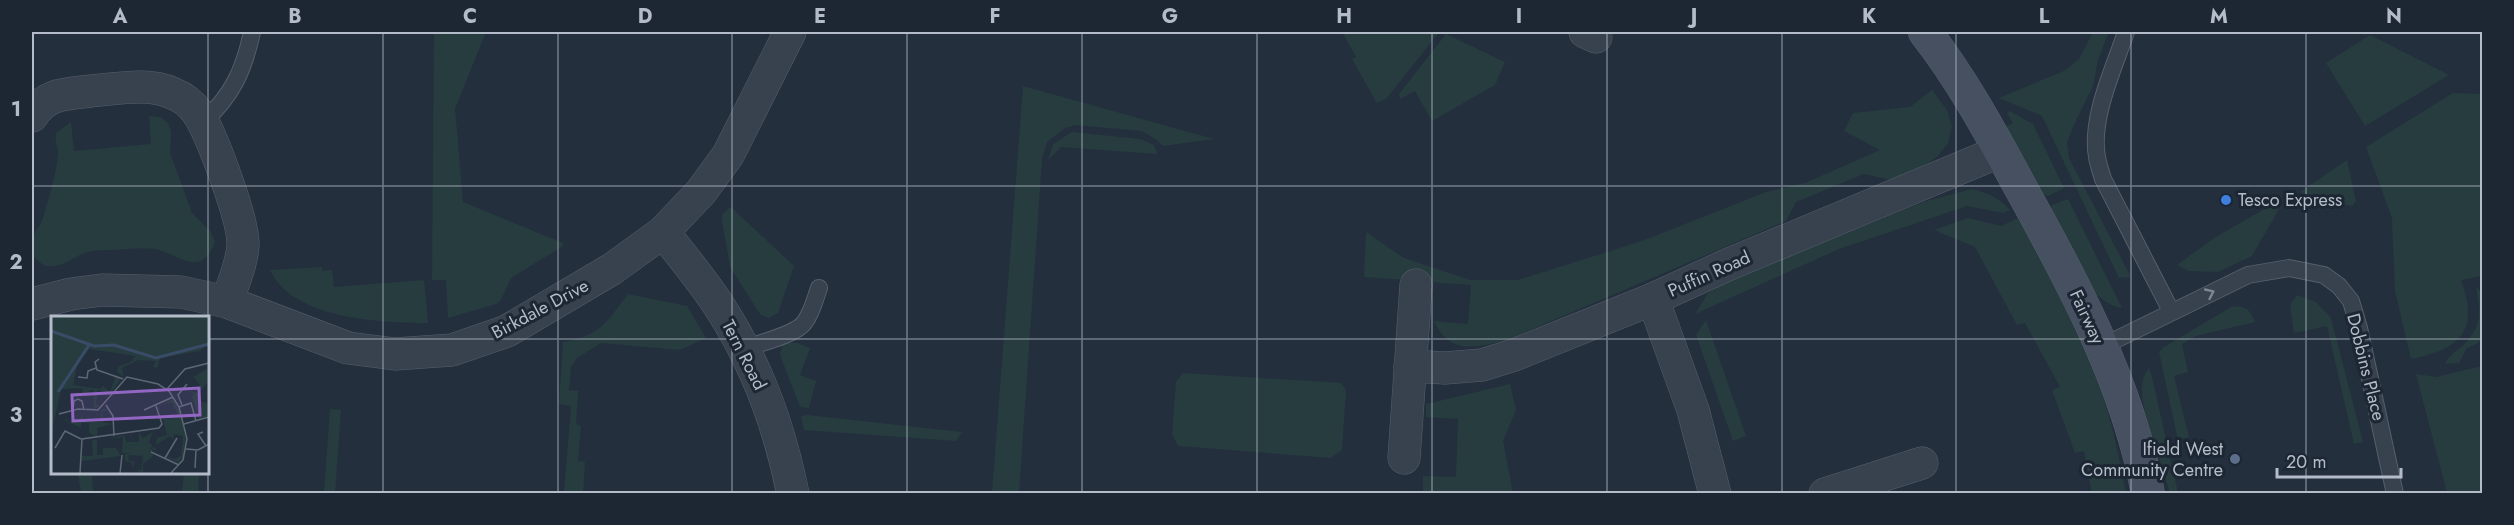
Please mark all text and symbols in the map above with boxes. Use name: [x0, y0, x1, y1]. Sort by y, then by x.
text: A: [112, 2, 128, 31]
text: B: [288, 2, 302, 31]
text: C: [463, 2, 477, 31]
text: D: [638, 2, 652, 31]
text: E: [814, 2, 826, 31]
text: F: [989, 2, 1001, 31]
text: G: [1162, 2, 1178, 31]
text: H: [1336, 2, 1352, 31]
text: I: [1516, 2, 1522, 31]
text: J: [1687, 2, 1697, 31]
text: K: [1862, 2, 1876, 31]
text: L: [2039, 2, 2050, 31]
text: M: [2210, 2, 2228, 31]
text: N: [2386, 2, 2402, 31]
text: 1: [11, 95, 21, 124]
place label: Tesco Express: [2238, 187, 2342, 213]
marker: Tesco Express: [2219, 193, 2233, 207]
street label: Puffin Road: [1664, 244, 1754, 304]
text: 2: [9, 248, 23, 277]
street label: Birkdale Drive: [487, 273, 593, 345]
street label: Fairway: [2063, 286, 2111, 349]
one-way arrow: [2203, 288, 2214, 300]
street label: Dobbins Place: [2340, 311, 2392, 423]
street label: Tern Road: [715, 315, 773, 395]
inset map: [51, 316, 208, 474]
text: 3: [10, 401, 22, 430]
place label: Ifield West Community Centre: [2081, 436, 2224, 483]
scale bar: [2277, 441, 2402, 479]
text: 20 m: [2286, 449, 2326, 475]
marker: Ifield West Community Centre: [2228, 452, 2242, 466]

